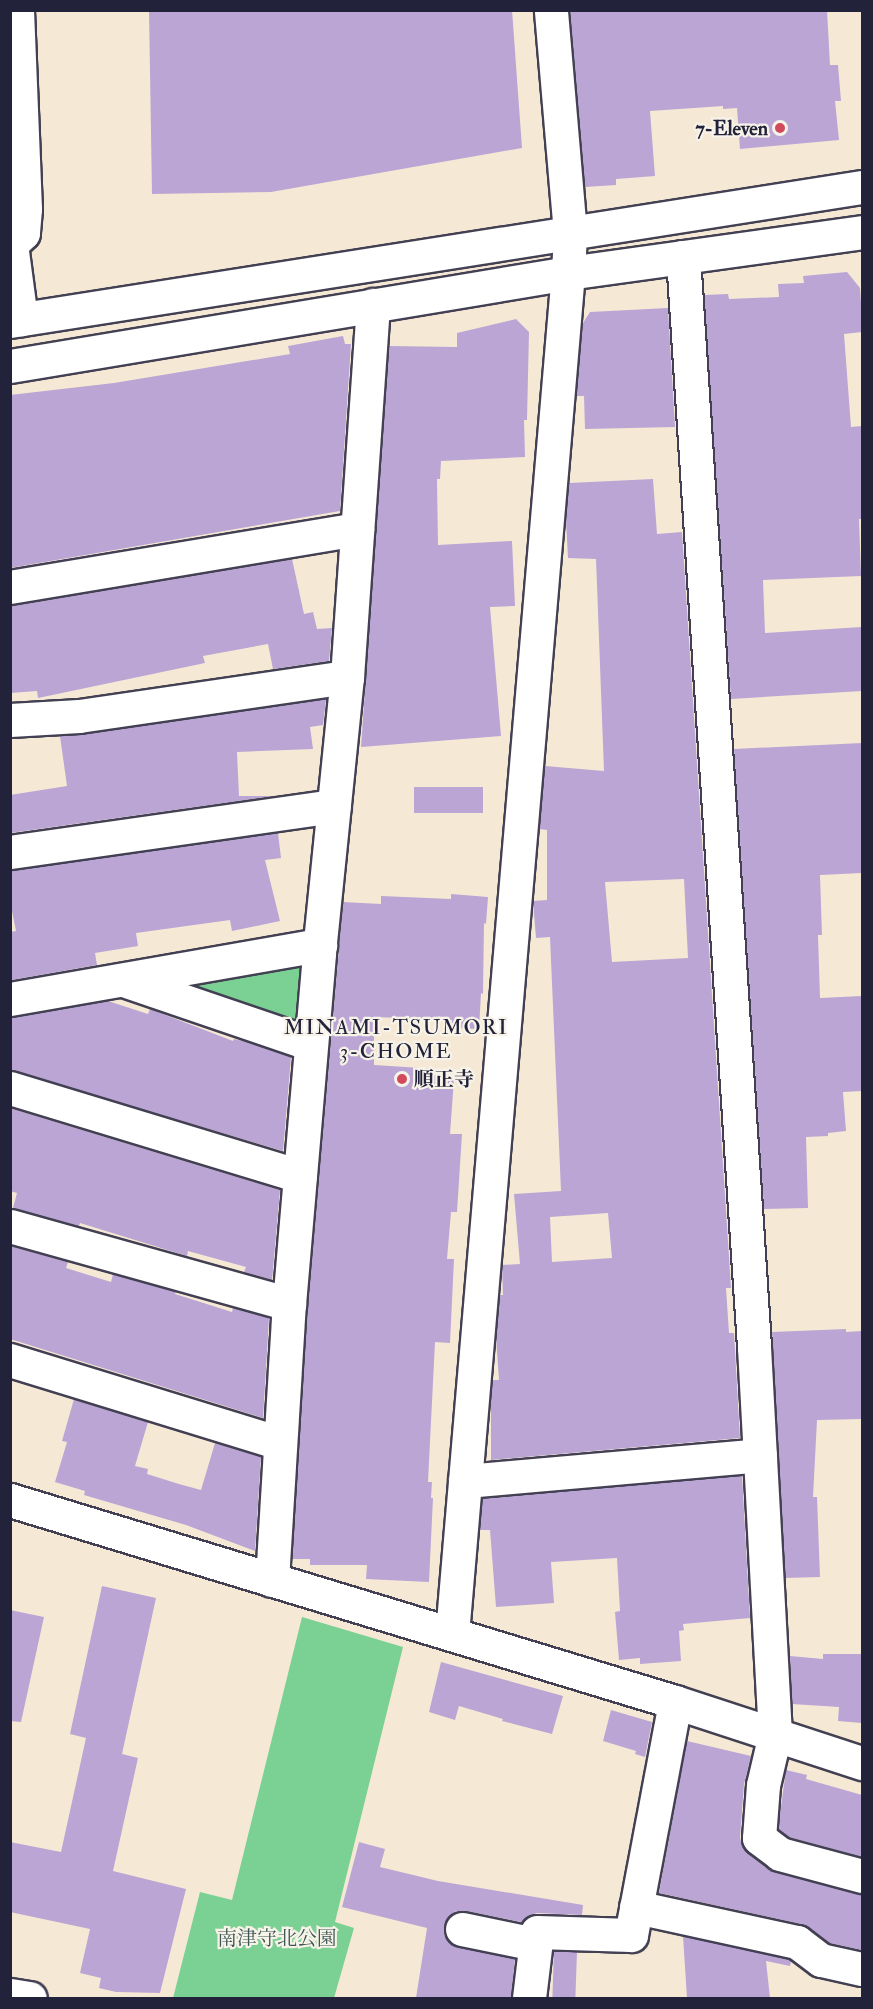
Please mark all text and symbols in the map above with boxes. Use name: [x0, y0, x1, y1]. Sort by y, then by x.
place label: 7-Eleven: [695, 116, 768, 140]
marker: 7-Eleven: [773, 121, 787, 135]
district label: MINAMI-TSUMORI 3-CHOME: [284, 1015, 508, 1065]
place label: 順正寺: [414, 1067, 474, 1091]
marker: 順正寺: [395, 1072, 409, 1086]
park label: 南津守北公園: [217, 1926, 337, 1950]

